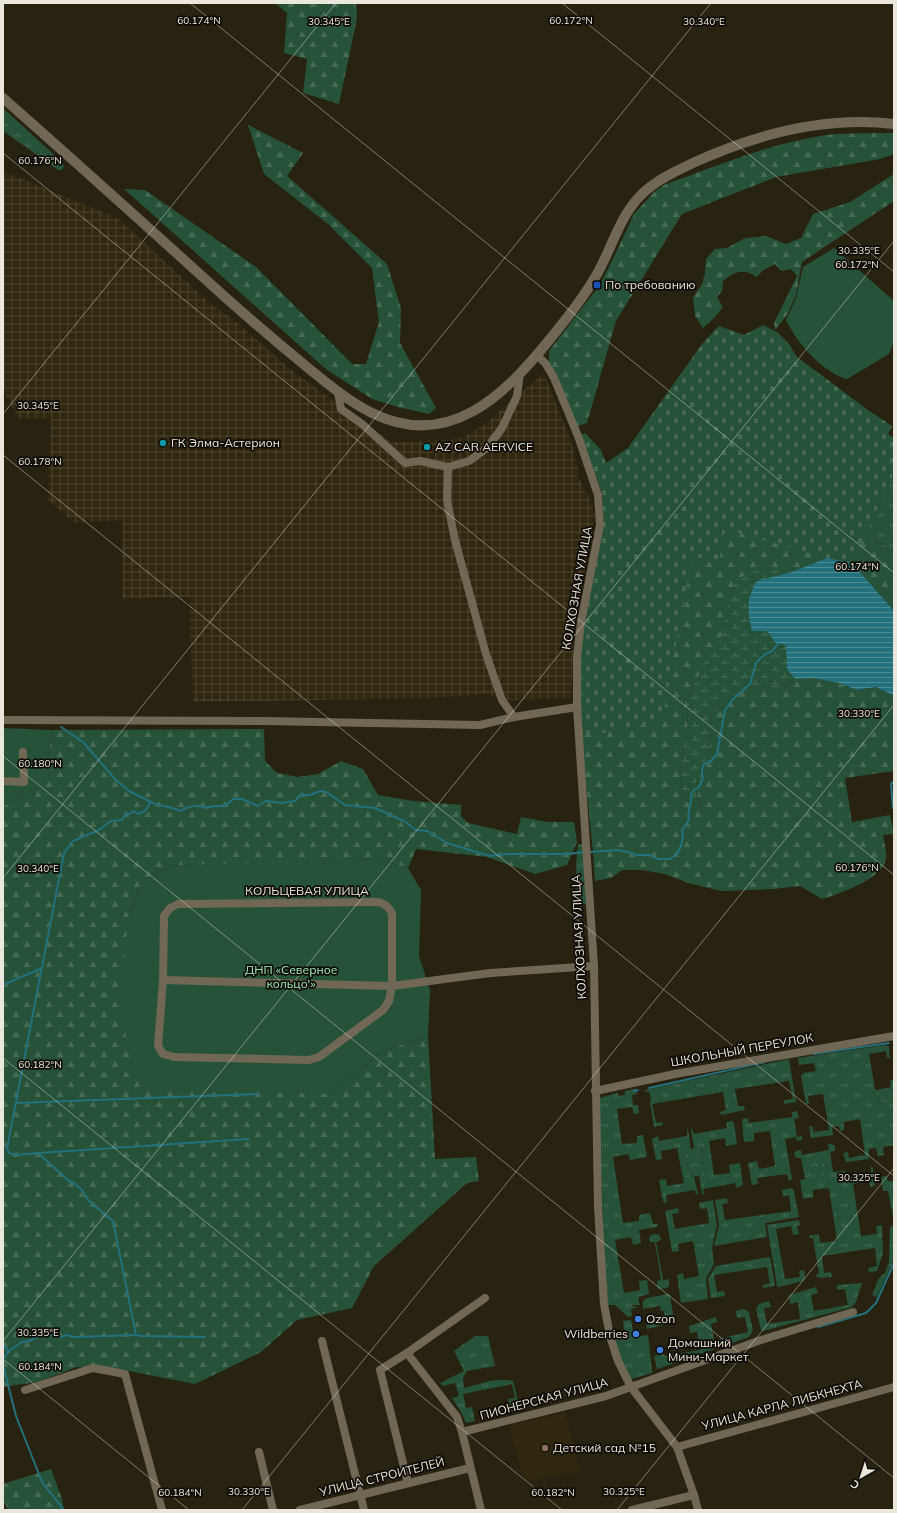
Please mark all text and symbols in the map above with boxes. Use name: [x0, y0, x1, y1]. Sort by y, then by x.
text: 60.174°N: [177, 14, 221, 27]
text: 60.172°N: [549, 14, 593, 27]
text: 30.345°E: [308, 15, 350, 28]
text: 30.340°E: [683, 15, 725, 28]
text: 60.176°N: [18, 154, 62, 167]
text: 30.335°E: [838, 244, 880, 257]
text: 60.172°N: [835, 258, 879, 271]
place label: По требованию: [605, 277, 695, 292]
marker: По требованию: [592, 280, 602, 290]
text: 30.345°E: [17, 399, 59, 412]
place label: ГК Элма-Астерион: [171, 435, 280, 450]
marker: ГК Элма-Астерион: [158, 438, 168, 448]
place label: AZ CAR AERVICE: [435, 439, 533, 454]
marker: AZ CAR AERVICE: [422, 442, 432, 452]
text: 60.178°N: [18, 455, 62, 468]
street label: КОЛХОЗНАЯ УЛИЦА: [558, 525, 595, 651]
text: 60.174°N: [835, 560, 879, 573]
text: 30.330°E: [838, 707, 880, 720]
text: 60.180°N: [18, 757, 62, 770]
text: 60.176°N: [835, 861, 879, 874]
text: 30.340°E: [17, 862, 59, 875]
street label: КОЛХОЗНАЯ УЛИЦА: [568, 874, 589, 1000]
street label: КОЛЬЦЕВАЯ УЛИЦА: [245, 883, 369, 898]
park label: ДНП «Северное кольцо'»: [245, 962, 338, 991]
street label: ШКОЛЬНЫЙ ПЕРЕУЛОК: [669, 1030, 814, 1069]
text: 60.182°N: [18, 1058, 62, 1071]
text: 30.325°E: [838, 1171, 880, 1184]
place label: Ozon: [646, 1311, 675, 1326]
marker: Ozon: [633, 1314, 643, 1324]
text: 30.335°E: [17, 1326, 59, 1339]
place label: Wildberries: [564, 1326, 628, 1341]
marker: Wildberries: [631, 1329, 641, 1339]
place label: Домашний Мини-Маркет: [668, 1335, 749, 1364]
marker: Домашний Мини-Маркет: [655, 1345, 665, 1355]
text: 60.184°N: [18, 1360, 62, 1373]
street label: ПИОНЕРСКАЯ УЛИЦА: [478, 1374, 610, 1423]
street label: УЛИЦА КАРЛА ЛИБКНЕХТА: [699, 1376, 864, 1433]
place label: Детский сад №15: [553, 1440, 656, 1455]
marker: Детский сад №15: [540, 1443, 550, 1453]
street label: УЛИЦА СТРОИТЕЛЕЙ: [317, 1454, 446, 1500]
north arrow: [841, 1457, 881, 1497]
text: С: [847, 1477, 862, 1493]
text: 30.330°E: [228, 1485, 270, 1498]
text: 30.325°E: [603, 1485, 645, 1498]
text: 60.184°N: [158, 1486, 202, 1499]
text: 60.182°N: [531, 1486, 575, 1499]

